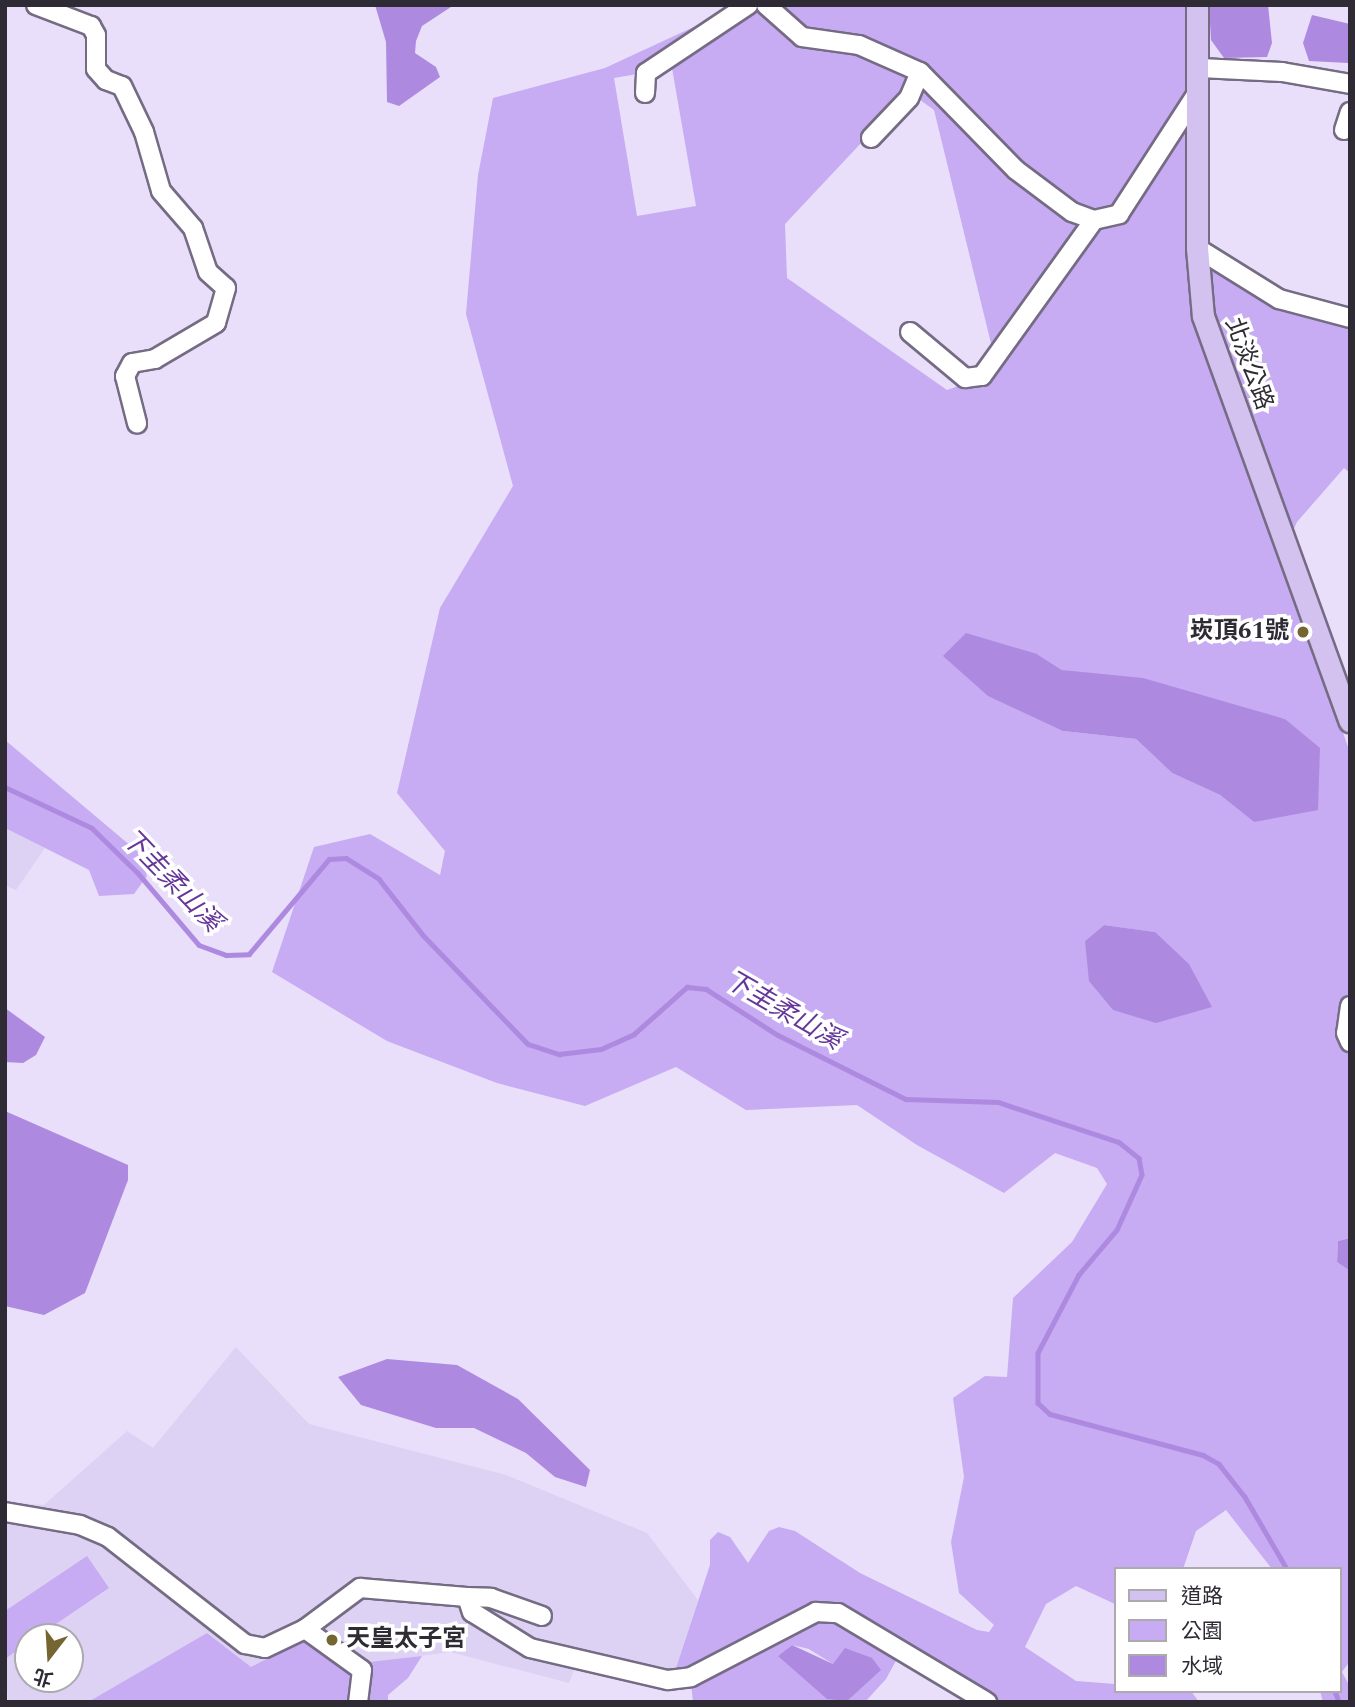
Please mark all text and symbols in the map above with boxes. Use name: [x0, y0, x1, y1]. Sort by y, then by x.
street label: 北淡公路: [1218, 314, 1278, 414]
place label: 崁頂61號: [1190, 618, 1289, 646]
marker: 崁頂61號: [1295, 624, 1311, 640]
water label: 下圭柔山溪: [115, 823, 227, 939]
water label: 下圭柔山溪: [719, 965, 847, 1057]
legend: [1114, 1567, 1341, 1693]
text: 道路: [1181, 1581, 1223, 1613]
text: 公園: [1181, 1616, 1223, 1648]
north arrow: [14, 1623, 84, 1693]
place label: 天皇太子宮: [346, 1626, 466, 1654]
marker: 天皇太子宮: [324, 1632, 340, 1648]
text: 水域: [1181, 1651, 1223, 1683]
text: 北: [30, 1660, 57, 1693]

